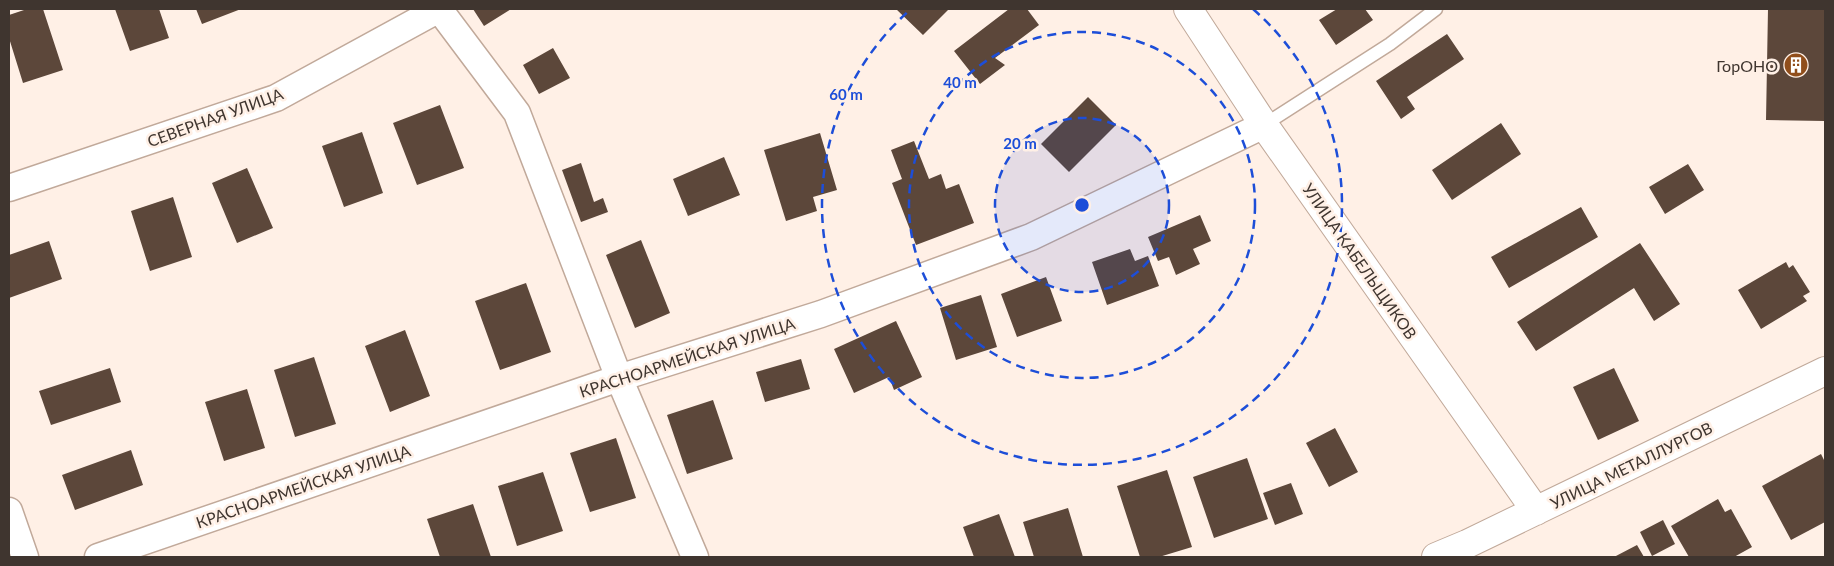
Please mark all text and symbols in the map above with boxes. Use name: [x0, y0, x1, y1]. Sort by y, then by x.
building icon: ГорОНО: [1783, 52, 1809, 78]
place label: ГорОНО: [1716, 56, 1778, 75]
text: 40 m: [943, 73, 977, 91]
street label: СЕВЕРНАЯ УЛИЦА: [145, 84, 286, 150]
text: 60 m: [829, 85, 863, 103]
text: 20 m: [1003, 134, 1037, 152]
street label: УЛИЦА КАБЕЛЬЩИКОВ: [1299, 179, 1421, 343]
centre of rings: [1073, 196, 1091, 214]
street label: КРАСНОАРМЕЙСКАЯ УЛИЦА: [577, 313, 797, 401]
street label: УЛИЦА МЕТАЛЛУРГОВ: [1547, 418, 1715, 512]
street label: КРАСНОАРМЕЙСКАЯ УЛИЦА: [193, 440, 413, 532]

